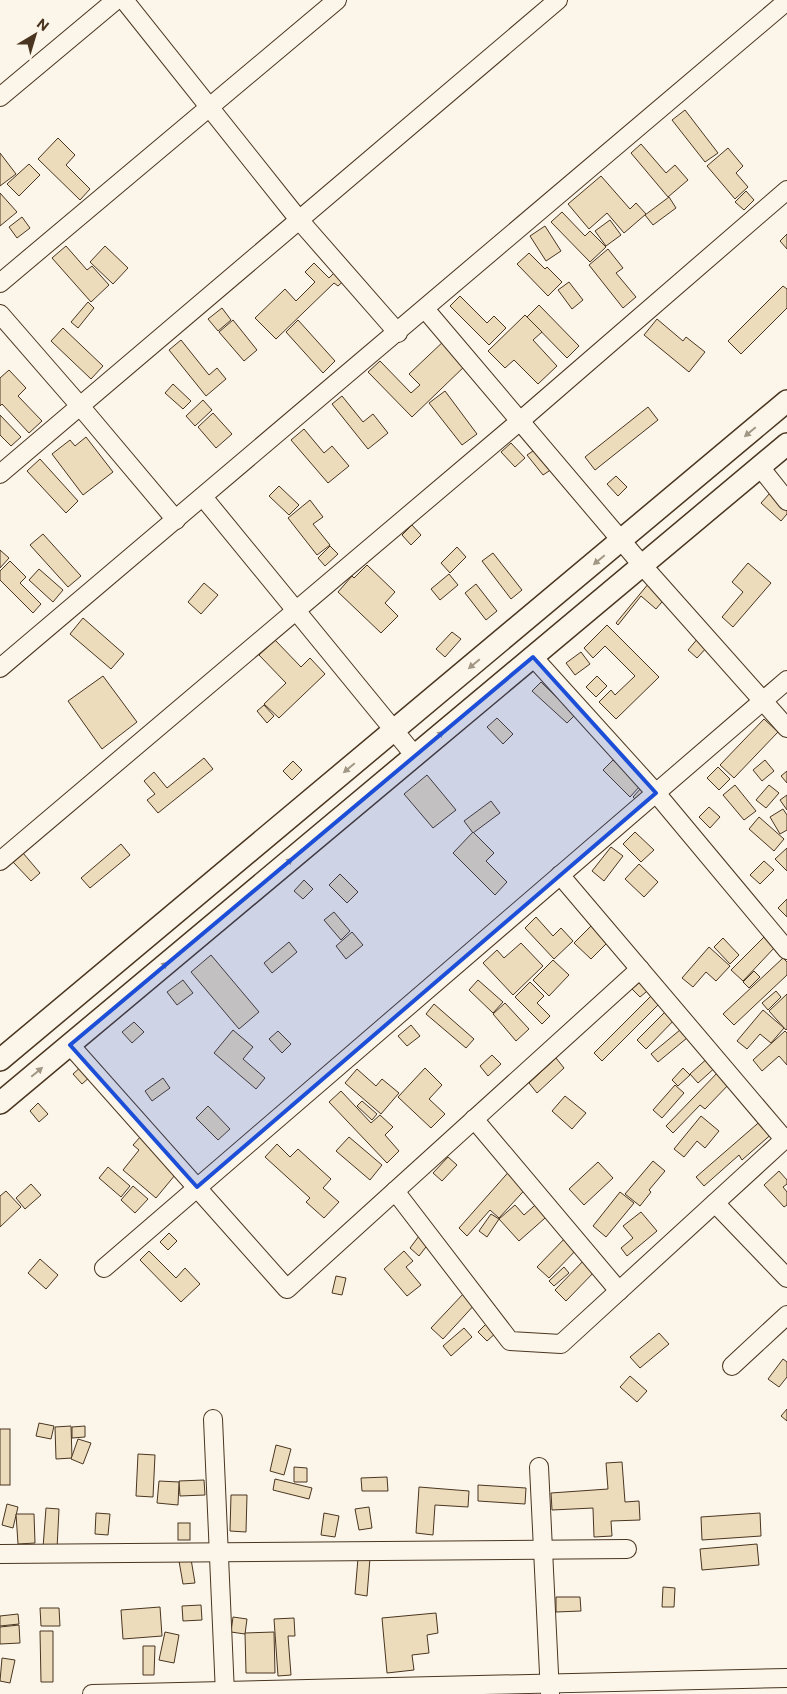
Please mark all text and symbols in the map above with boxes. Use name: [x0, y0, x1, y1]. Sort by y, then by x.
north arrow: [10, 10, 60, 60]
text: N: [34, 14, 53, 34]
one-way arrow: [743, 427, 756, 438]
one-way arrow: [592, 554, 605, 565]
one-way arrow: [468, 658, 481, 669]
one-way arrow: [431, 731, 444, 742]
one-way arrow: [344, 762, 356, 774]
one-way arrow: [280, 857, 292, 869]
one-way arrow: [155, 962, 168, 973]
one-way arrow: [31, 1066, 44, 1077]

